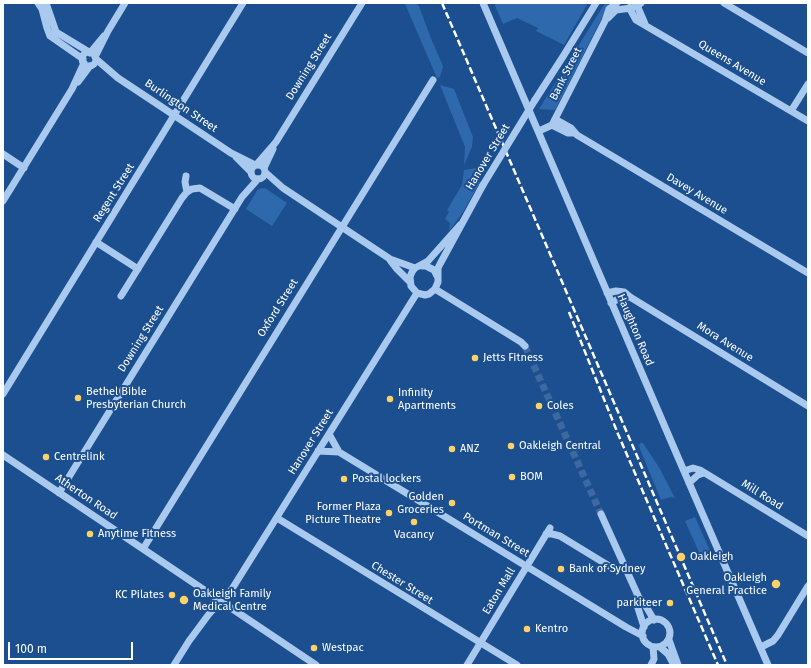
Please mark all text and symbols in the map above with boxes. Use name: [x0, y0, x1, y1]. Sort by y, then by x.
street label: Downing Street: [283, 31, 335, 103]
street label: Queens Avenue: [696, 38, 768, 88]
street label: Bank Street: [547, 45, 585, 103]
street label: Burlington Street: [142, 77, 220, 135]
street label: Hanover Street: [463, 122, 513, 192]
street label: Regent Street: [91, 161, 137, 225]
street label: Davey Avenue: [664, 171, 730, 217]
street label: Oxford Street: [255, 276, 301, 340]
street label: Haughton Road: [614, 292, 656, 368]
street label: Downing Street: [115, 303, 167, 375]
street label: Mora Avenue: [694, 319, 756, 365]
place label: Jetts Fitness: [483, 351, 543, 365]
marker: Jetts Fitness: [470, 353, 480, 363]
place label: Bethel Bible Presbyterian Church: [86, 385, 186, 411]
place label: Infinity Apartments: [398, 386, 456, 412]
marker: Bethel Bible Presbyterian Church: [73, 393, 83, 403]
marker: Infinity Apartments: [385, 394, 395, 404]
place label: Coles: [547, 399, 574, 413]
marker: Coles: [534, 401, 544, 411]
street label: Hanover Street: [286, 407, 336, 477]
place label: Oakleigh Central: [519, 439, 601, 453]
marker: Oakleigh Central: [506, 441, 516, 451]
place label: ANZ: [460, 442, 480, 456]
marker: ANZ: [447, 444, 457, 454]
place label: Centrelink: [54, 450, 105, 464]
marker: Centrelink: [41, 452, 51, 462]
place label: BOM: [520, 470, 543, 484]
street label: Atherton Road: [52, 471, 120, 523]
place label: Postal lockers: [352, 472, 421, 486]
marker: BOM: [507, 472, 517, 482]
marker: Postal lockers: [339, 474, 349, 484]
street label: Mill Road: [739, 477, 785, 513]
place label: Golden Groceries: [397, 490, 444, 516]
marker: Golden Groceries: [447, 498, 457, 508]
place label: Former Plaza Picture Theatre: [305, 500, 381, 526]
marker: Former Plaza Picture Theatre: [384, 508, 394, 518]
street label: Portman Street: [460, 510, 532, 560]
marker: Vacancy: [409, 517, 419, 527]
place label: Anytime Fitness: [98, 527, 176, 541]
place label: Vacancy: [394, 528, 434, 542]
marker: Anytime Fitness: [85, 529, 95, 539]
place label: Oakleigh: [690, 550, 734, 564]
marker: Oakleigh: [675, 551, 687, 563]
street label: Chester Street: [369, 559, 435, 607]
place label: Bank of Sydney: [569, 562, 645, 576]
marker: Bank of Sydney: [556, 564, 566, 574]
street label: Eaton Mall: [480, 565, 518, 617]
place label: Oakleigh General Practice: [686, 571, 767, 597]
marker: Oakleigh General Practice: [770, 578, 782, 590]
place label: Oakleigh Family Medical Centre: [193, 587, 271, 613]
place label: KC Pilates: [115, 588, 164, 602]
marker: KC Pilates: [167, 590, 177, 600]
marker: Oakleigh Family Medical Centre: [178, 594, 190, 606]
place label: parkiteer: [617, 596, 662, 610]
marker: parkiteer: [665, 598, 675, 608]
place label: Kentro: [535, 622, 568, 636]
marker: Kentro: [522, 624, 532, 634]
scale bar: [10, 634, 135, 660]
place label: Westpac: [322, 641, 364, 655]
text: 100 m: [15, 642, 47, 656]
marker: Westpac: [309, 643, 319, 653]

